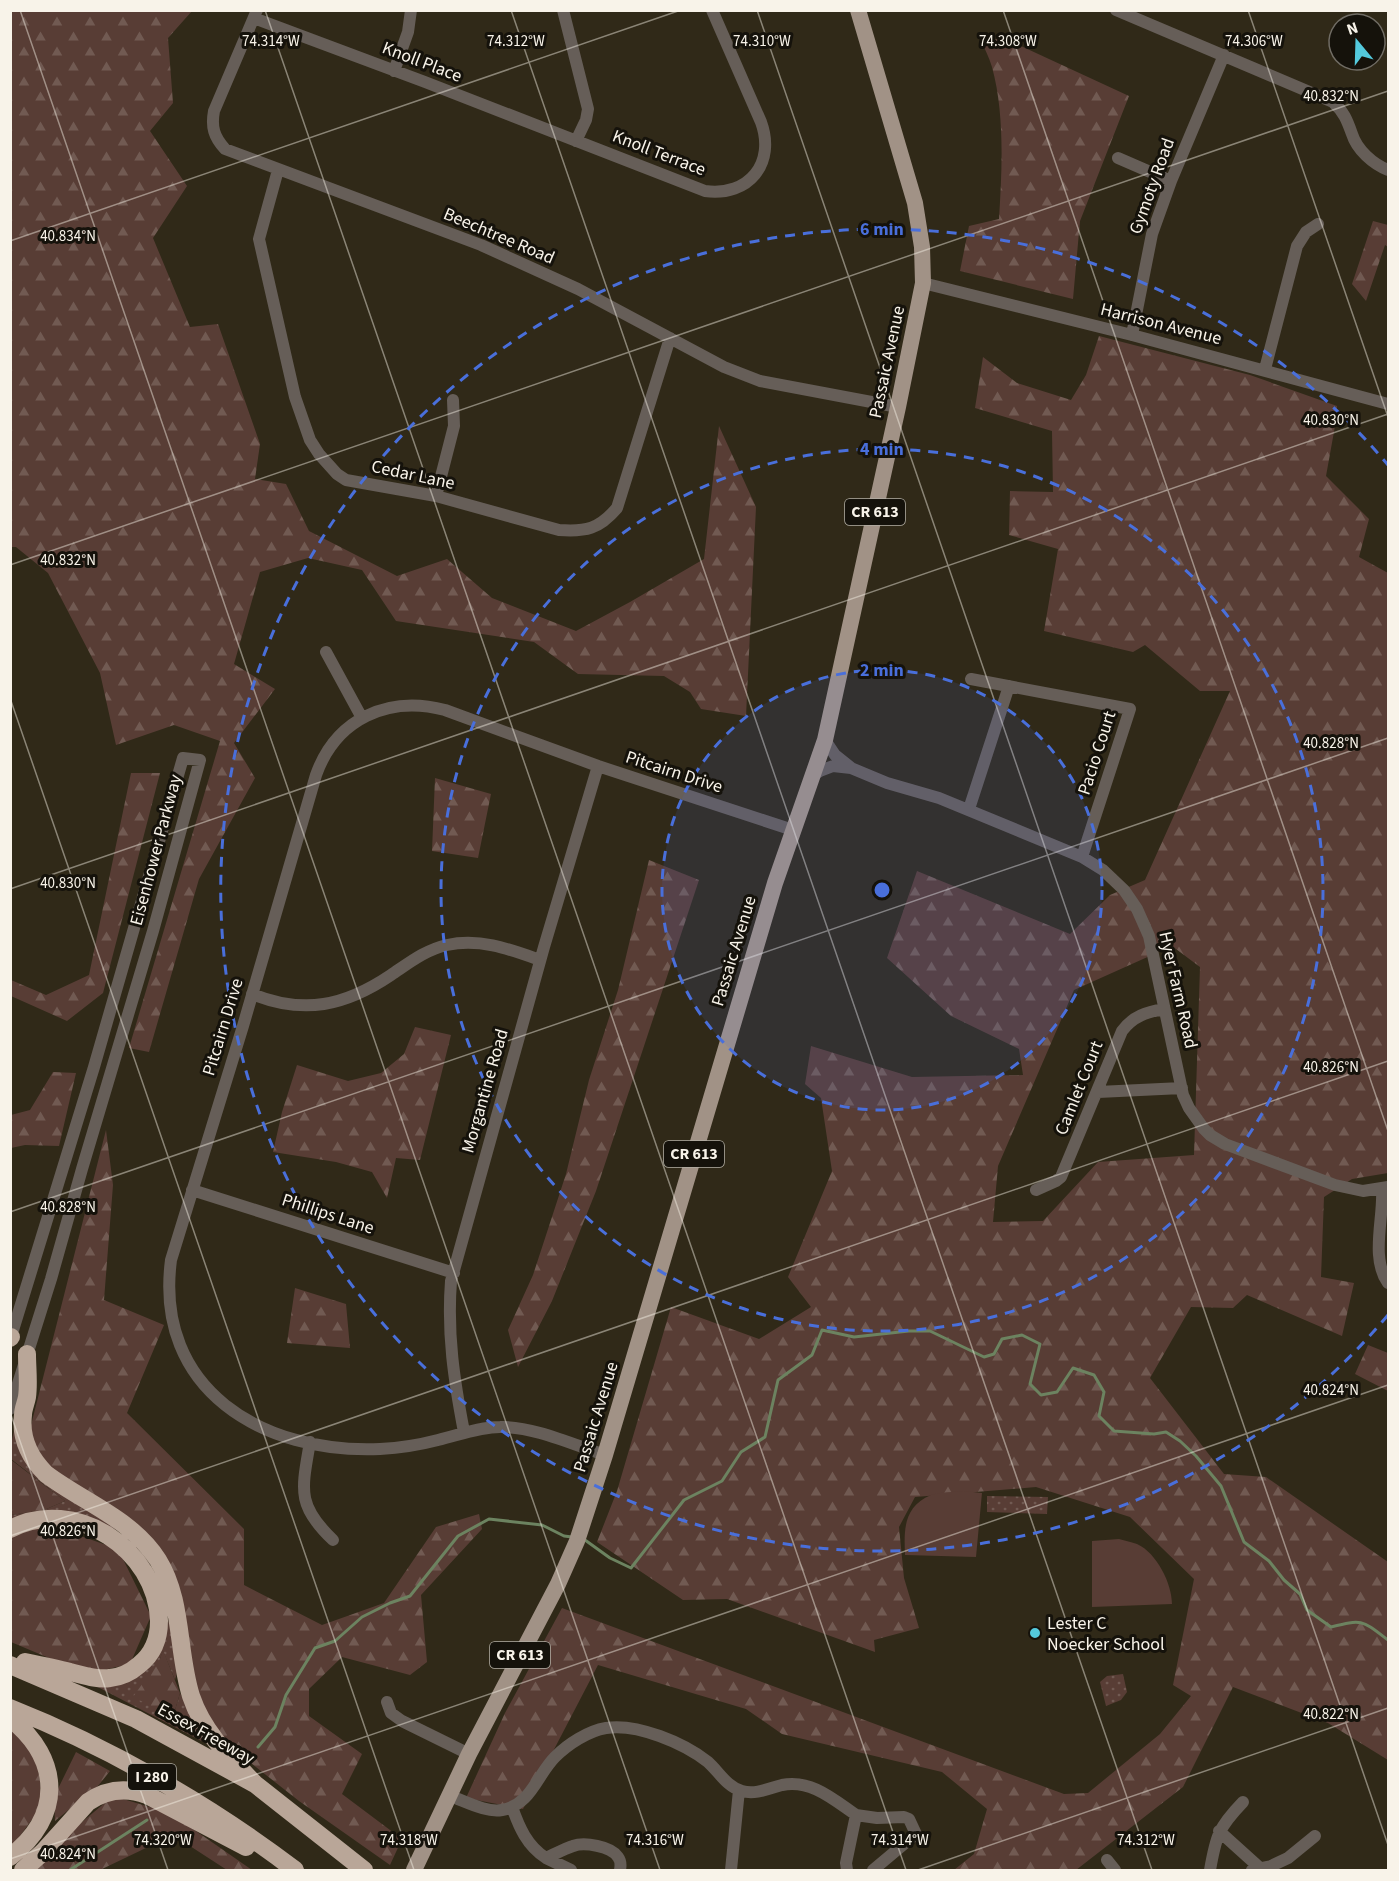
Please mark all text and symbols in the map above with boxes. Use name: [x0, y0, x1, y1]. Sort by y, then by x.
north arrow: [1327, 12, 1387, 72]
text: N: [1344, 17, 1361, 41]
text: 74.314°W: [242, 31, 300, 52]
text: 74.312°W: [487, 31, 545, 52]
text: 74.310°W: [733, 31, 791, 52]
text: 74.308°W: [979, 31, 1037, 52]
text: 74.306°W: [1225, 31, 1283, 52]
street label: Knoll Place: [379, 35, 465, 89]
text: 40.832°N: [1303, 86, 1359, 107]
street label: Knoll Terrace: [609, 124, 709, 182]
street label: Gymoty Road: [1123, 134, 1181, 238]
street label: Beechtree Road: [439, 201, 559, 271]
text: 6 min: [860, 217, 904, 242]
text: 40.834°N: [40, 226, 96, 247]
street label: Harrison Avenue: [1098, 297, 1224, 351]
street label: Passaic Avenue: [863, 303, 911, 421]
text: 40.830°N: [1303, 410, 1359, 431]
text: 4 min: [860, 437, 904, 462]
street label: Cedar Lane: [369, 454, 457, 496]
road number: CR 613: [845, 499, 905, 525]
text: 40.832°N: [40, 550, 96, 571]
text: 2 min: [860, 658, 904, 683]
street label: Pacio Court: [1072, 708, 1122, 798]
text: 40.828°N: [1303, 733, 1359, 754]
street label: Pitcairn Drive: [622, 745, 726, 799]
street label: Eisenhower Parkway: [124, 771, 188, 928]
text: 40.830°N: [40, 873, 96, 894]
centre of rings: [872, 880, 892, 900]
street label: Passaic Avenue: [705, 893, 763, 1009]
street label: Hyer Farm Road: [1152, 929, 1204, 1051]
street label: Pitcairn Drive: [196, 975, 250, 1079]
street label: Morgantine Road: [455, 1026, 515, 1156]
street label: Camlet Court: [1049, 1037, 1109, 1139]
text: 40.826°N: [1303, 1057, 1359, 1078]
road number: CR 613: [664, 1141, 724, 1167]
street label: Phillips Lane: [279, 1187, 377, 1241]
text: 40.828°N: [40, 1197, 96, 1218]
street label: Passaic Avenue: [567, 1359, 625, 1475]
text: 40.824°N: [1303, 1380, 1359, 1401]
text: 40.826°N: [40, 1521, 96, 1542]
place label: Lester C Noecker School: [1047, 1611, 1165, 1657]
marker: Lester C Noecker School: [1028, 1626, 1042, 1640]
road number: CR 613: [490, 1642, 550, 1668]
street label: Essex Freeway: [153, 1697, 260, 1771]
text: 40.822°N: [1303, 1704, 1359, 1725]
road number: I 280: [128, 1764, 176, 1790]
text: 74.320°W: [134, 1830, 192, 1851]
text: 74.318°W: [380, 1830, 438, 1851]
text: 74.316°W: [626, 1830, 684, 1851]
text: 74.314°W: [871, 1830, 929, 1851]
text: 74.312°W: [1117, 1830, 1175, 1851]
text: 40.824°N: [40, 1844, 96, 1865]

